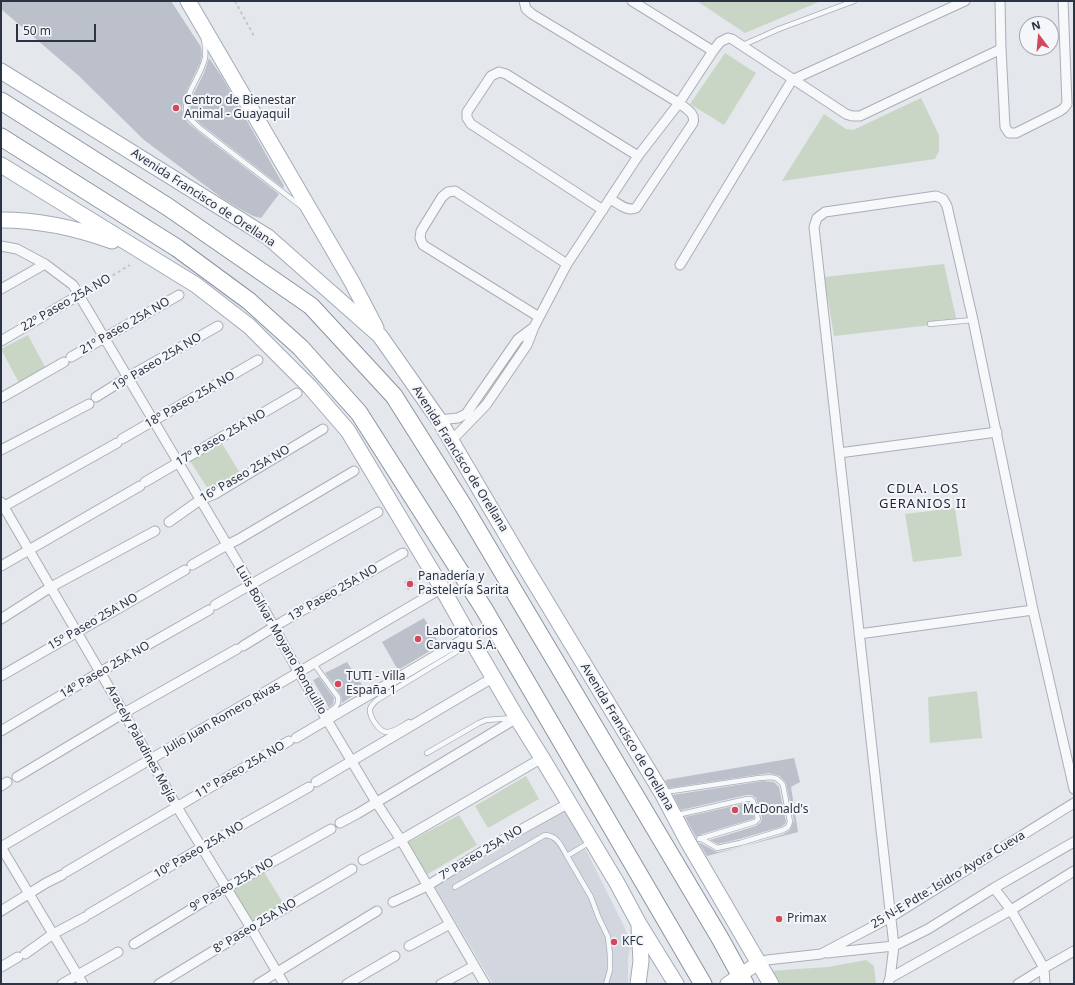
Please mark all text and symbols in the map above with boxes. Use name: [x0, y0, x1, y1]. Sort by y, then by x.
scale bar: [18, 16, 98, 42]
north arrow: [1019, 16, 1059, 56]
text: N: [1029, 17, 1042, 33]
text: 50 m: [23, 22, 51, 39]
place label: Centro de Bienestar Animal - Guayaquil: [184, 94, 296, 122]
marker: Centro de Bienestar Animal - Guayaquil: [171, 103, 181, 113]
street label: Avenida Francisco de Orellana: [128, 146, 278, 250]
street label: 22º Paseo 25A NO: [19, 271, 113, 335]
street label: 21º Paseo 25A NO: [78, 294, 172, 358]
street label: 19º Paseo 25A NO: [110, 330, 204, 394]
street label: 18º Paseo 25A NO: [143, 368, 237, 432]
street label: Avenida Francisco de Orellana: [409, 383, 511, 535]
street label: 17º Paseo 25A NO: [174, 406, 268, 470]
street label: 16º Paseo 25A NO: [198, 442, 292, 506]
district label: CDLA. LOS GERANIOS II: [879, 481, 967, 512]
street label: 13º Paseo 25A NO: [286, 561, 380, 625]
street label: Luis Bolívar Moyano Ronquillo: [232, 563, 330, 717]
place label: Panadería y Pastelería Sarita: [418, 570, 509, 598]
marker: Panadería y Pastelería Sarita: [405, 579, 415, 589]
street label: 15º Paseo 25A NO: [46, 590, 140, 654]
place label: Laboratorios Carvagu S.A.: [426, 625, 498, 653]
marker: Laboratorios Carvagu S.A.: [413, 634, 423, 644]
street label: 14º Paseo 25A NO: [58, 638, 152, 702]
street label: Avenida Francisco de Orellana: [577, 661, 677, 813]
place label: TUTI - Villa España 1: [346, 670, 406, 698]
street label: Julio Juan Romero Rivas: [161, 679, 283, 757]
marker: TUTI - Villa España 1: [333, 679, 343, 689]
street label: Aracely Paladines Mejía: [103, 683, 179, 805]
street label: 11º Paseo 25A NO: [193, 738, 287, 802]
place label: McDonald's: [743, 803, 808, 817]
marker: McDonald's: [730, 805, 740, 815]
street label: 10º Paseo 25A NO: [152, 818, 246, 882]
street label: 7º Paseo 25A NO: [437, 823, 525, 883]
street label: 25 N-E Pdte. Isidro Ayora Cueva: [868, 828, 1028, 932]
street label: 9º Paseo 25A NO: [188, 855, 276, 915]
street label: 8º Paseo 25A NO: [211, 896, 299, 956]
place label: Primax: [787, 912, 827, 926]
marker: Primax: [774, 914, 784, 924]
place label: KFC: [622, 935, 643, 949]
marker: KFC: [609, 937, 619, 947]

